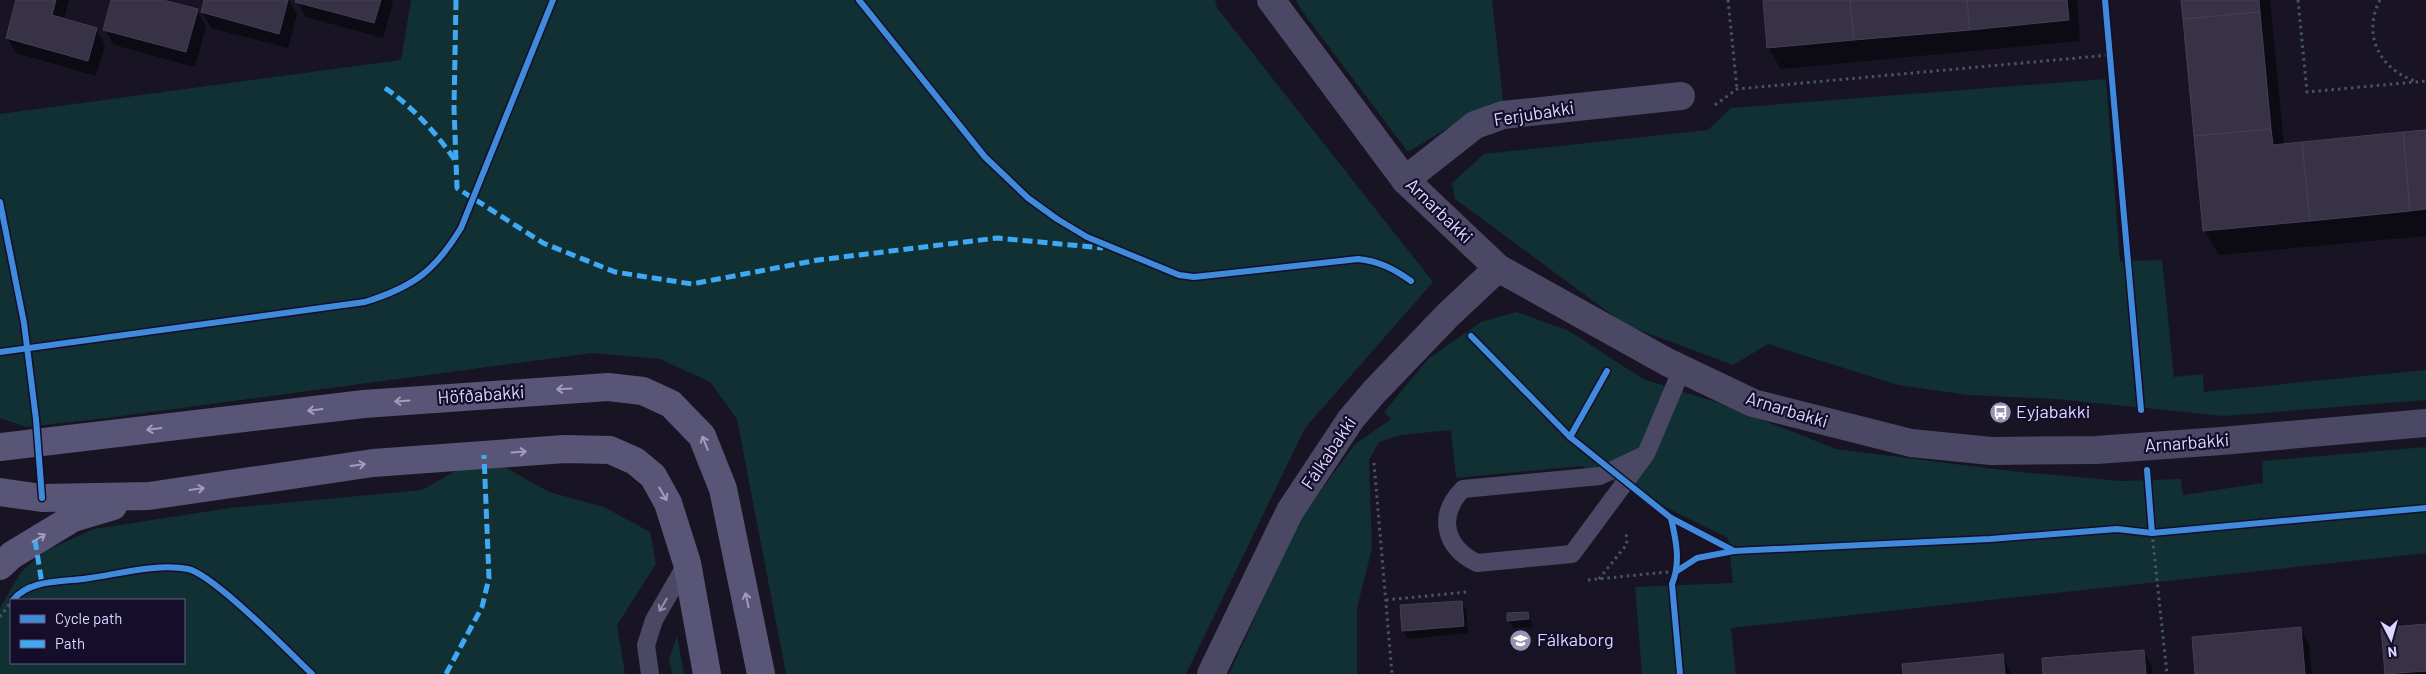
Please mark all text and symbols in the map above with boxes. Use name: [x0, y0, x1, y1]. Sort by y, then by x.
street label: Ferjubakki: [1492, 96, 1576, 130]
street label: Arnarbakki: [1402, 173, 1478, 248]
street label: Höfðabakki: [437, 380, 525, 408]
one-way arrow: [556, 385, 572, 394]
street label: Arnarbakki: [1744, 386, 1831, 432]
one-way arrow: [394, 396, 410, 406]
bus stop icon: Eyjabakki: [1988, 400, 2012, 424]
place label: Eyjabakki: [2016, 400, 2090, 422]
one-way arrow: [308, 405, 324, 415]
street label: Fálkabakki: [1296, 412, 1360, 493]
one-way arrow: [146, 424, 162, 434]
street label: Arnarbakki: [2144, 428, 2230, 456]
one-way arrow: [699, 436, 708, 451]
one-way arrow: [511, 447, 527, 457]
one-way arrow: [349, 460, 365, 470]
one-way arrow: [188, 484, 204, 494]
one-way arrow: [659, 487, 669, 501]
one-way arrow: [31, 532, 46, 542]
one-way arrow: [742, 592, 751, 608]
one-way arrow: [657, 598, 667, 612]
legend: [10, 599, 185, 664]
text: Cycle path: [55, 609, 122, 627]
north arrow: [2366, 614, 2416, 664]
school or university icon: Fálkaborg: [1509, 628, 1533, 652]
place label: Fálkaborg: [1537, 628, 1614, 650]
text: Path: [55, 634, 85, 652]
text: N: [2387, 643, 2398, 661]

